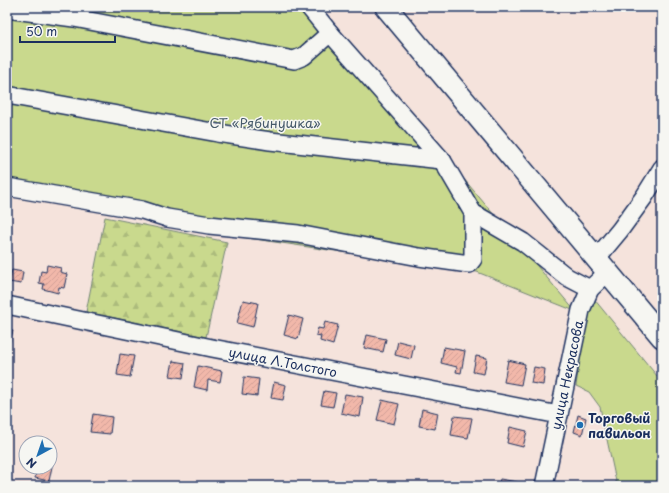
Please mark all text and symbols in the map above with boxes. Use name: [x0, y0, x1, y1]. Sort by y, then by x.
scale bar: [20, 18, 115, 44]
text: 50 m: [26, 22, 57, 40]
park label: СТ «Рябинушка»: [209, 113, 321, 132]
street label: улица Некрасова: [546, 318, 588, 431]
street label: улица Л.Толстого: [227, 342, 339, 381]
place label: Торговый павильон: [588, 408, 651, 442]
marker: Торговый павильон: [575, 420, 585, 430]
north arrow: [18, 435, 58, 475]
text: N: [22, 454, 40, 472]

